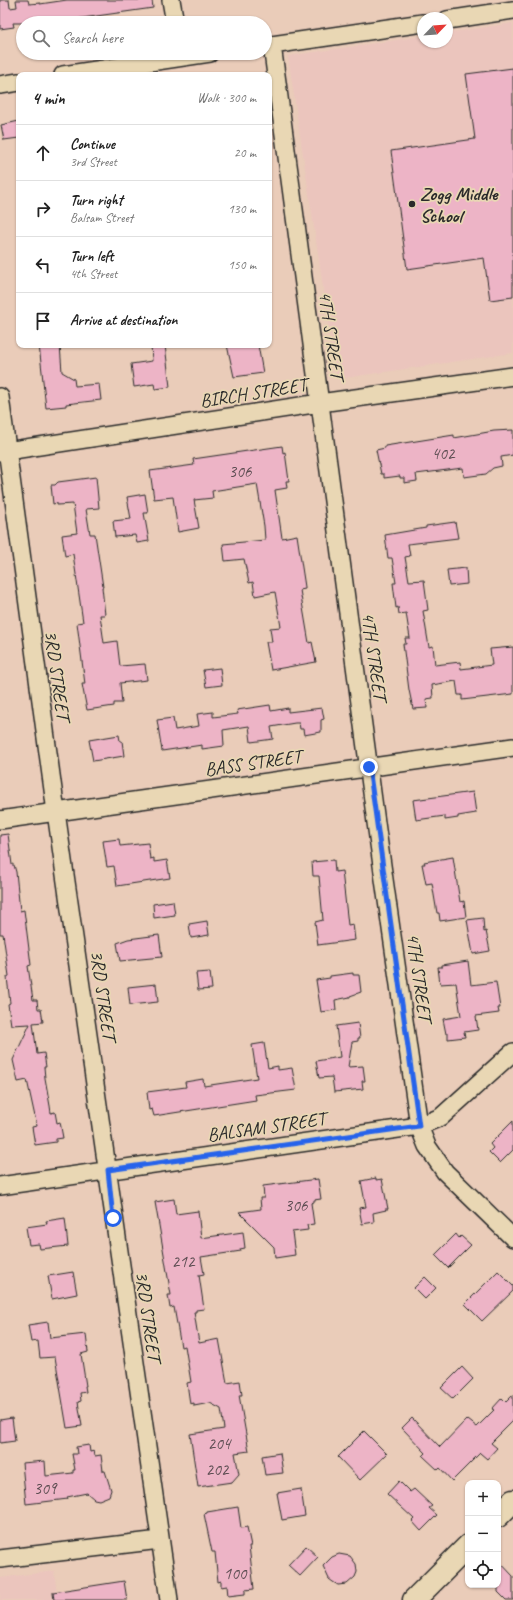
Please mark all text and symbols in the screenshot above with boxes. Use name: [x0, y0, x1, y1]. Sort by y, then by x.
north arrow: [417, 12, 453, 48]
search box: [16, 16, 272, 60]
icon: search: [30, 27, 52, 49]
text: Search here: [62, 29, 123, 48]
text: 4 min: [32, 88, 65, 109]
text: Walk · 300 m: [197, 90, 256, 106]
text: Continue: [70, 135, 115, 154]
icon: ahead: [32, 142, 54, 164]
text: 20 m: [234, 145, 256, 161]
text: 3rd Street: [70, 154, 117, 170]
place label: Zogg Middle School: [420, 182, 499, 228]
text: Turn right: [70, 191, 123, 210]
icon: right: [32, 198, 54, 220]
marker: Zogg Middle School: [407, 199, 417, 209]
text: 130 m: [228, 201, 256, 217]
text: Balsam Street: [70, 210, 133, 226]
text: Turn left: [70, 247, 113, 266]
icon: left: [32, 254, 54, 276]
text: 150 m: [228, 257, 256, 273]
text: 4th Street: [70, 266, 117, 282]
street label: 4TH STREET: [313, 290, 350, 386]
icon: arrive: [32, 310, 54, 332]
text: Arrive at destination: [70, 311, 177, 330]
street label: BIRCH STREET: [198, 372, 313, 413]
house number: 402: [432, 443, 456, 464]
house number: 306: [229, 461, 253, 482]
street label: 4TH STREET: [356, 611, 393, 707]
street label: 3RD STREET: [39, 629, 76, 727]
street label: BASS STREET: [203, 744, 307, 782]
route end: [360, 758, 378, 776]
street label: 4TH STREET: [401, 932, 438, 1028]
street label: 3RD STREET: [85, 949, 122, 1047]
street label: BALSAM STREET: [206, 1106, 332, 1147]
house number: 306: [285, 1195, 309, 1216]
route start: [104, 1209, 122, 1227]
house number: 212: [172, 1251, 196, 1272]
street label: 3RD STREET: [130, 1270, 167, 1368]
house number: 204: [208, 1433, 233, 1454]
house number: 202: [206, 1459, 230, 1480]
house number: 309: [34, 1478, 58, 1499]
map controls: [465, 1480, 501, 1588]
button: +: [465, 1480, 501, 1516]
button: −: [465, 1516, 501, 1552]
button: locate: [465, 1552, 501, 1588]
house number: 100: [224, 1563, 248, 1584]

